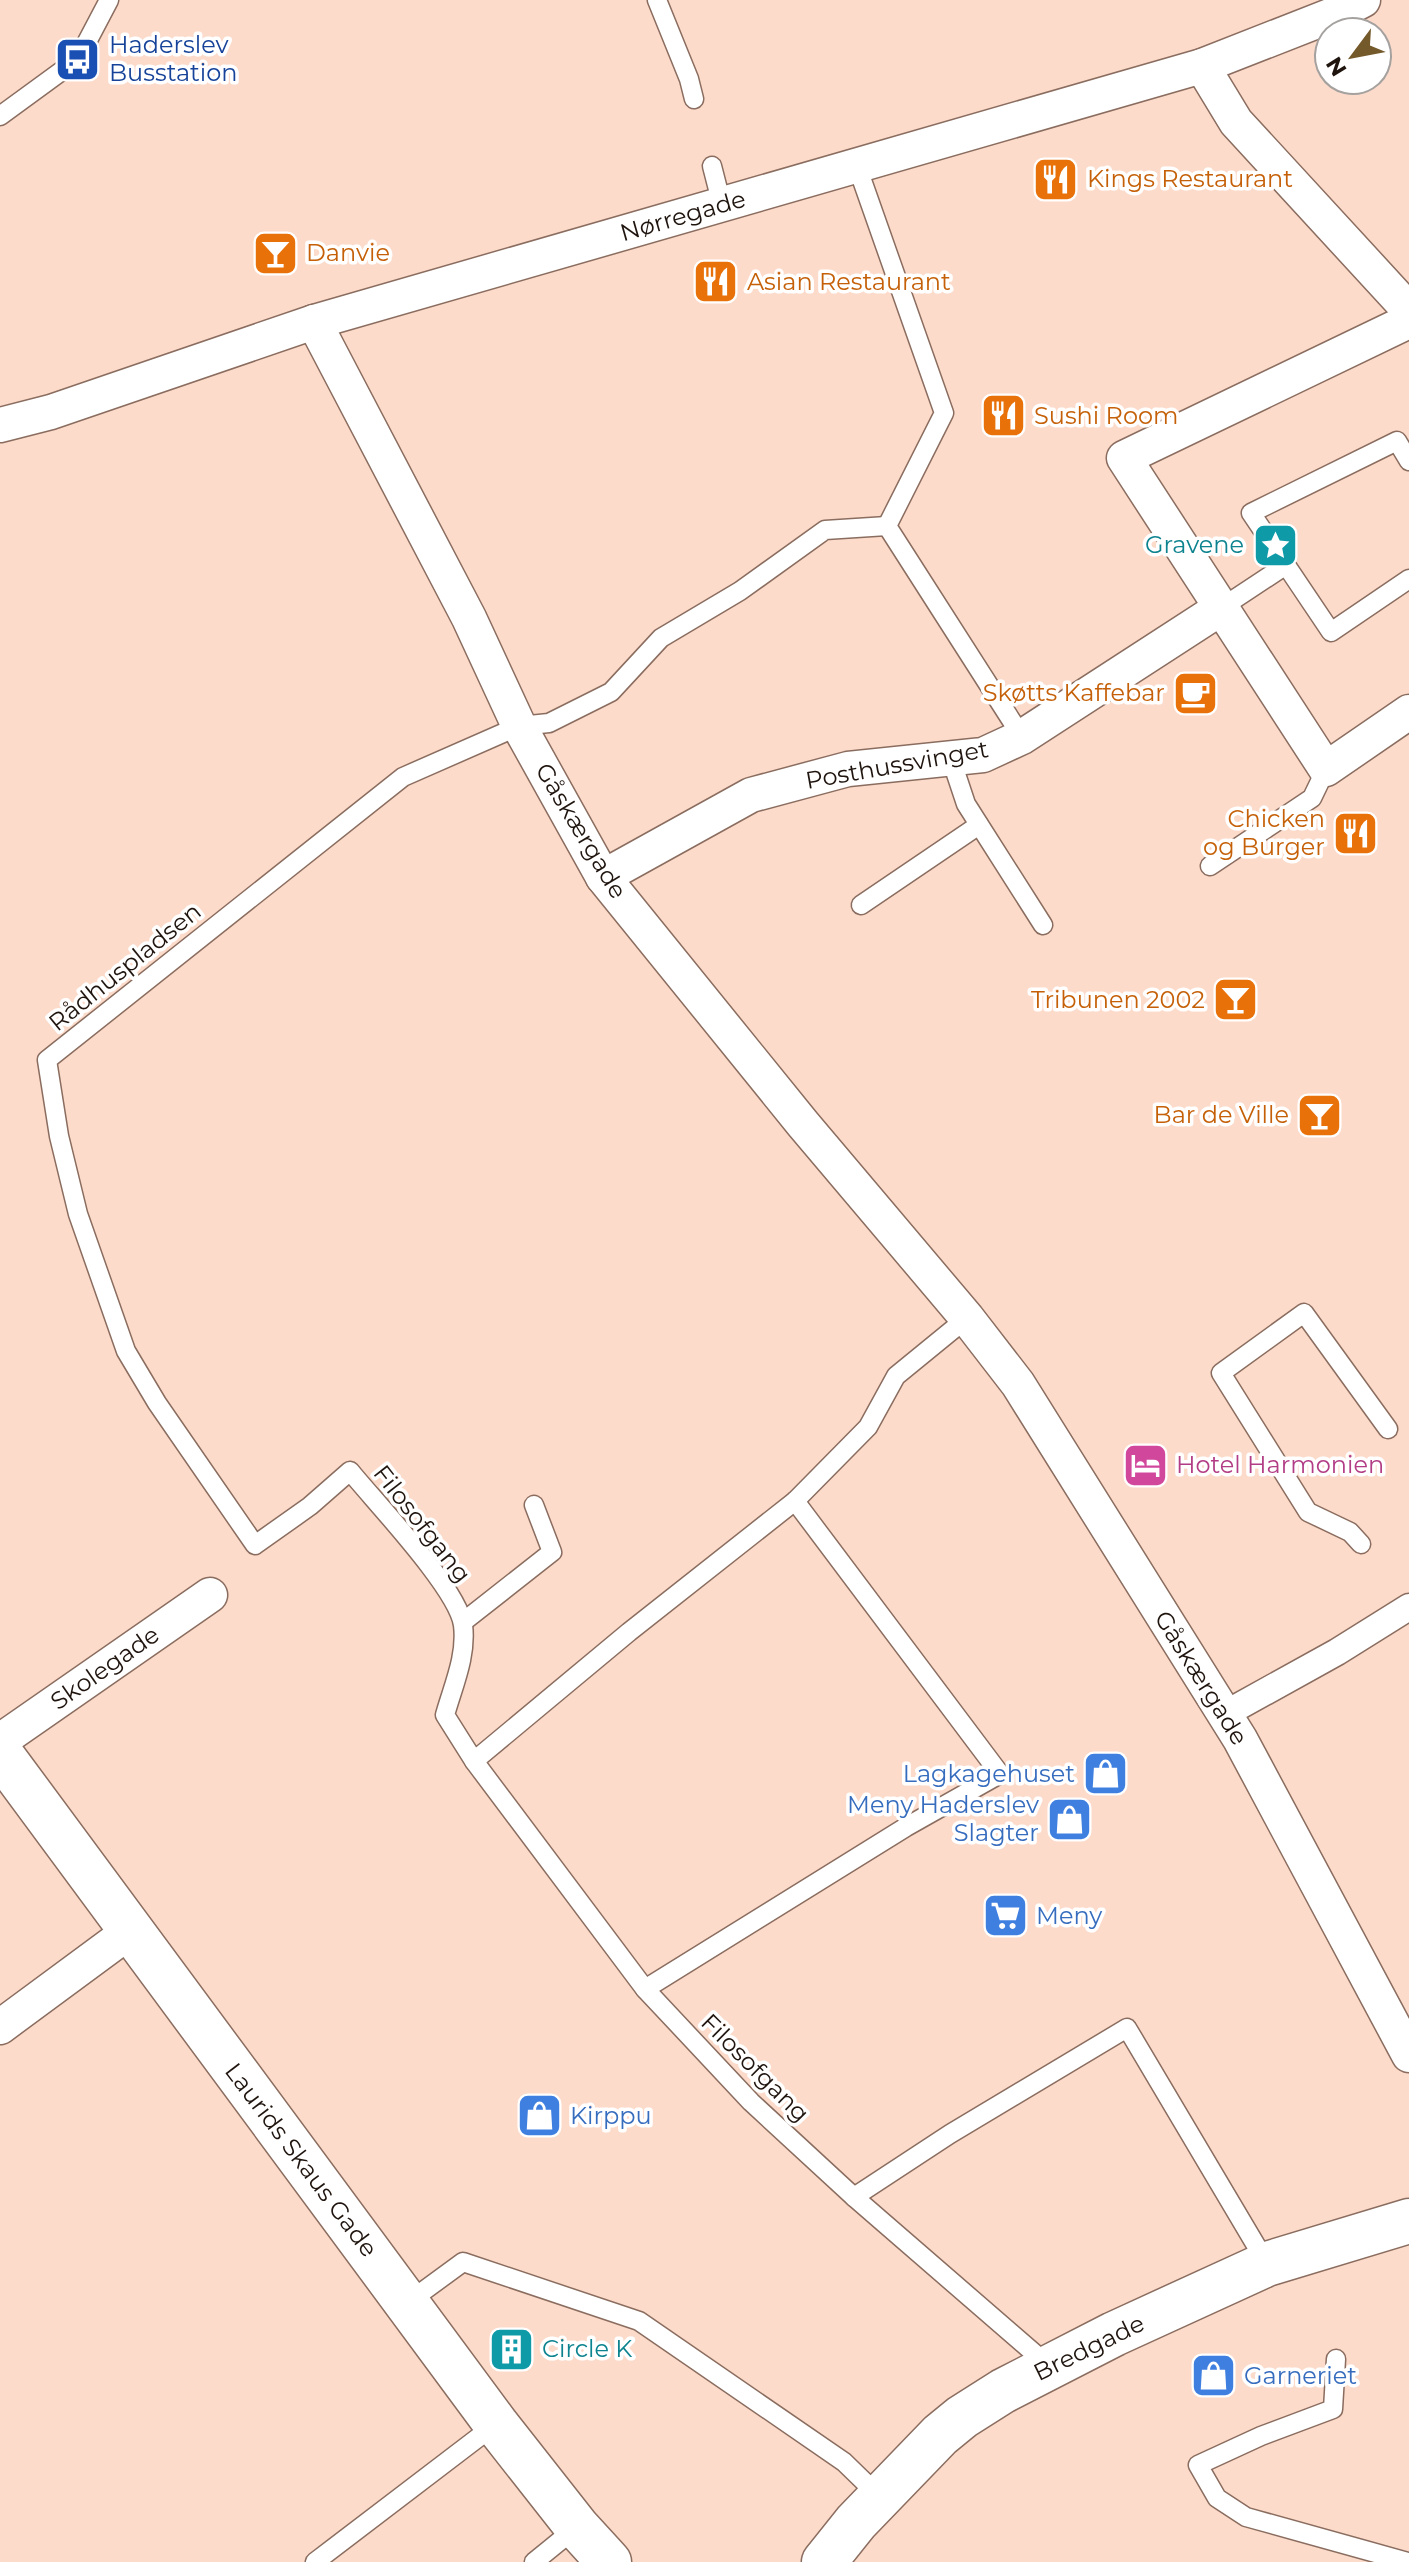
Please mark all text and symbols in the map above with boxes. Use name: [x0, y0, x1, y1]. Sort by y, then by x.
north arrow: [1313, 16, 1393, 96]
place label: Haderslev Busstation: [109, 30, 238, 87]
bus stop icon: Haderslev Busstation: [54, 35, 102, 83]
text: N: [1320, 52, 1353, 81]
restaurant icon: Kings Restaurant: [1032, 155, 1080, 203]
place label: Kings Restaurant: [1087, 164, 1293, 193]
street label: Nørregade: [617, 184, 749, 247]
bar icon: Danvie: [251, 229, 299, 277]
place label: Danvie: [306, 238, 390, 267]
restaurant icon: Asian Restaurant: [692, 258, 740, 306]
place label: Asian Restaurant: [747, 267, 951, 296]
restaurant icon: Sushi Room: [979, 392, 1027, 440]
place label: Sushi Room: [1034, 401, 1178, 430]
place icon: Gravene: [1251, 521, 1299, 569]
place label: Gravene: [1145, 530, 1244, 559]
cafe icon: Skøtts Kaffebar: [1172, 669, 1220, 717]
place label: Skøtts Kaffebar: [983, 678, 1165, 707]
street label: Posthussvinget: [803, 734, 991, 795]
street label: Gåskærgade: [530, 758, 633, 904]
place label: Chicken og Burger: [1203, 804, 1325, 861]
restaurant icon: Chicken og Burger: [1332, 809, 1380, 857]
street label: Rådhuspladsen: [43, 896, 207, 1037]
bar icon: Tribunen 2002: [1212, 976, 1260, 1024]
place label: Tribunen 2002: [1031, 985, 1205, 1014]
bar icon: Bar de Ville: [1296, 1091, 1344, 1139]
place label: Bar de Ville: [1154, 1100, 1289, 1129]
hotel icon: Hotel Harmonien: [1121, 1441, 1169, 1489]
place label: Hotel Harmonien: [1176, 1450, 1384, 1479]
street label: Filosofgang: [368, 1459, 477, 1588]
street label: Gåskærgade: [1149, 1605, 1254, 1750]
street label: Skolegade: [45, 1620, 165, 1716]
shop icon: Lagkagehuset: [1082, 1750, 1130, 1798]
place label: Lagkagehuset: [903, 1759, 1075, 1788]
place label: Meny Haderslev Slagter: [847, 1790, 1039, 1847]
shop icon: Meny Haderslev Slagter: [1046, 1795, 1094, 1843]
supermarket icon: Meny: [981, 1892, 1029, 1940]
place label: Meny: [1036, 1901, 1102, 1930]
street label: Filosofgang: [695, 2008, 815, 2128]
street label: Laurids Skaus Gade: [219, 2057, 384, 2262]
shop icon: Kirppu: [515, 2092, 563, 2140]
place label: Kirppu: [570, 2101, 652, 2130]
street label: Bredgade: [1029, 2308, 1149, 2387]
building icon: Circle K: [487, 2325, 535, 2373]
place label: Circle K: [542, 2334, 632, 2363]
shop icon: Garneriet: [1189, 2352, 1237, 2400]
place label: Garneriet: [1244, 2361, 1357, 2390]

